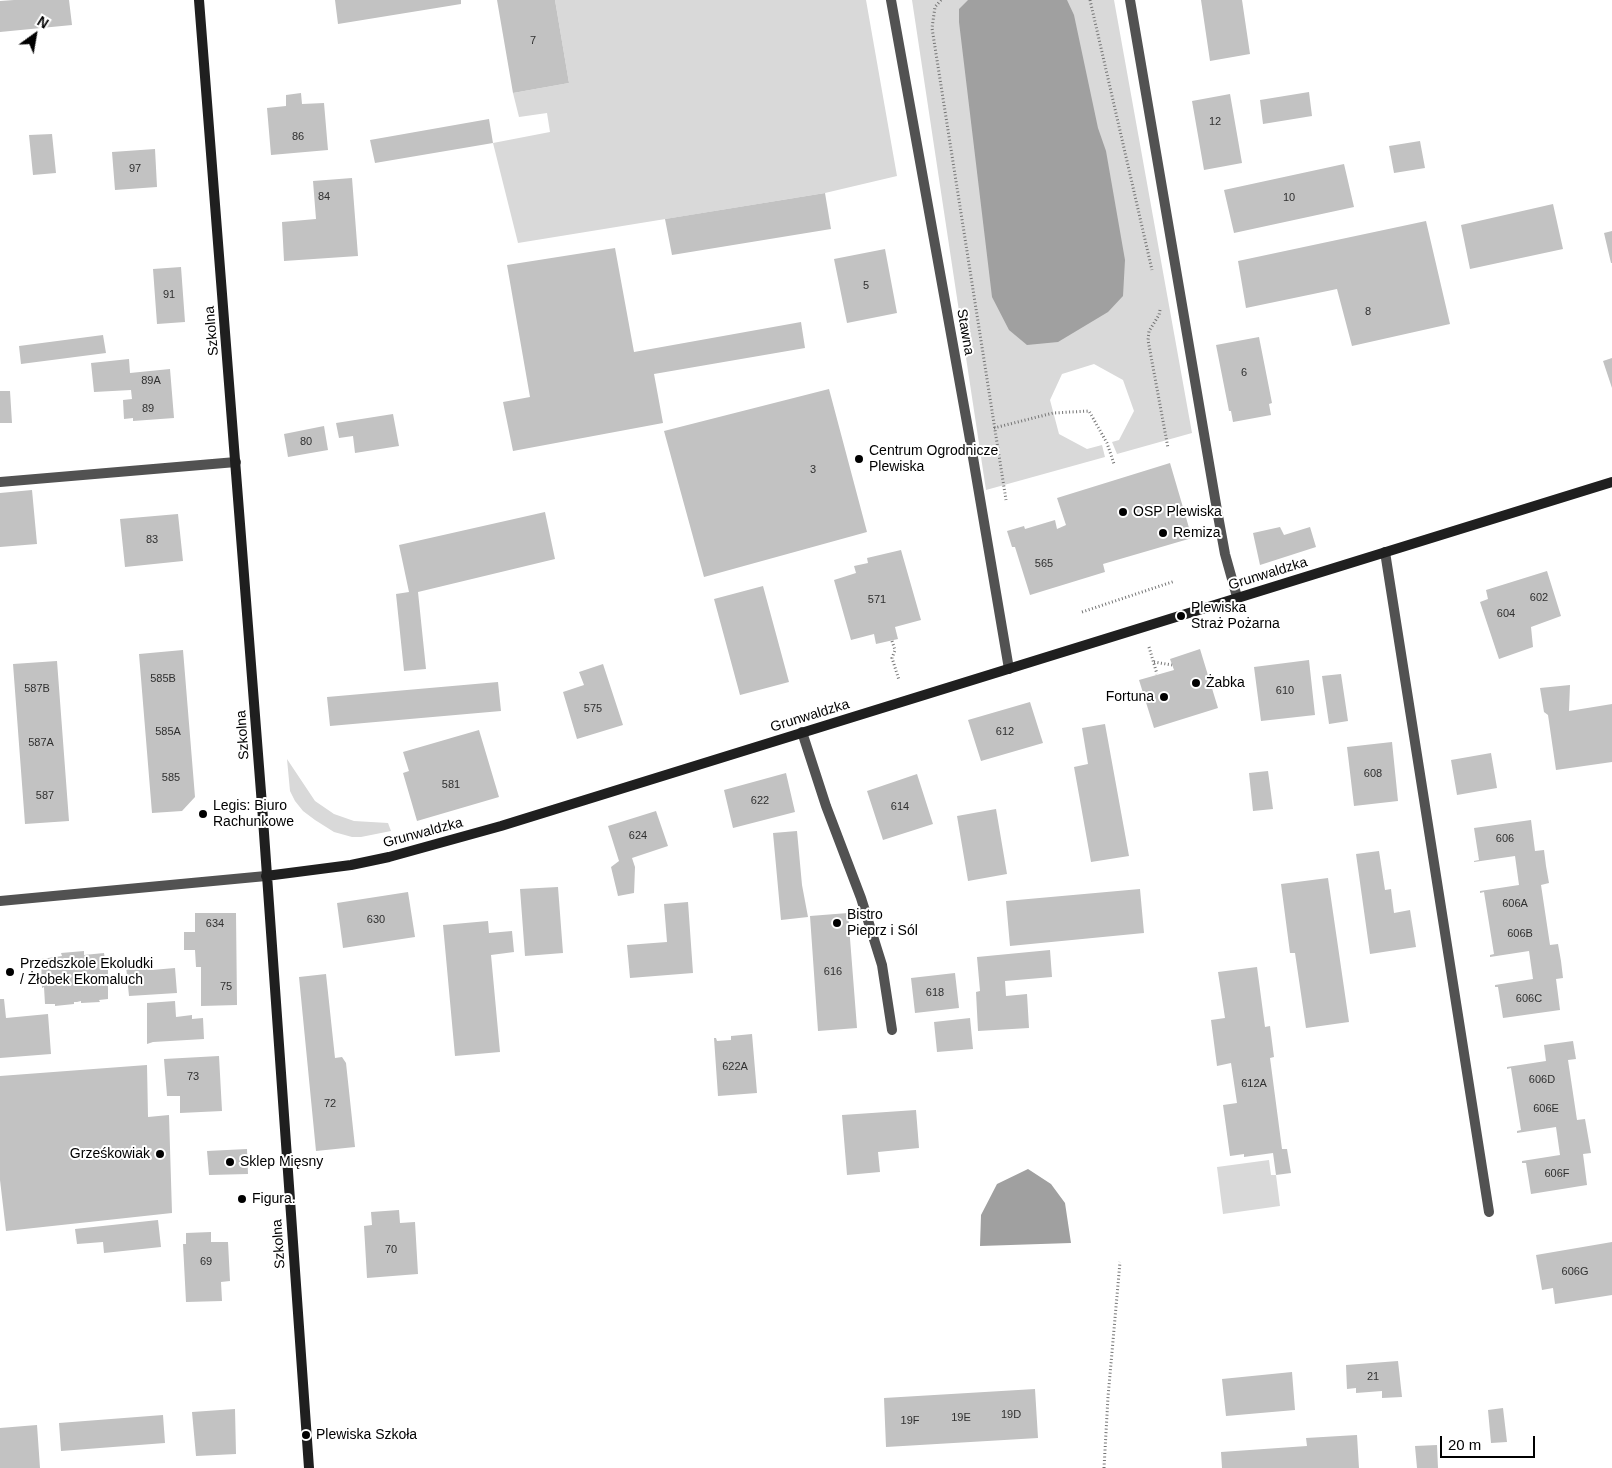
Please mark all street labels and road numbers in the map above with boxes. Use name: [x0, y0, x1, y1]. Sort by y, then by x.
street label: Szkolna: [201, 305, 223, 357]
street label: Stawna: [953, 308, 977, 356]
street label: Grunwaldzka: [1226, 554, 1310, 594]
street label: Grunwaldzka: [768, 696, 852, 736]
street label: Szkolna: [233, 710, 253, 760]
street label: Grunwaldzka: [381, 814, 465, 852]
street label: Szkolna: [269, 1219, 289, 1269]

